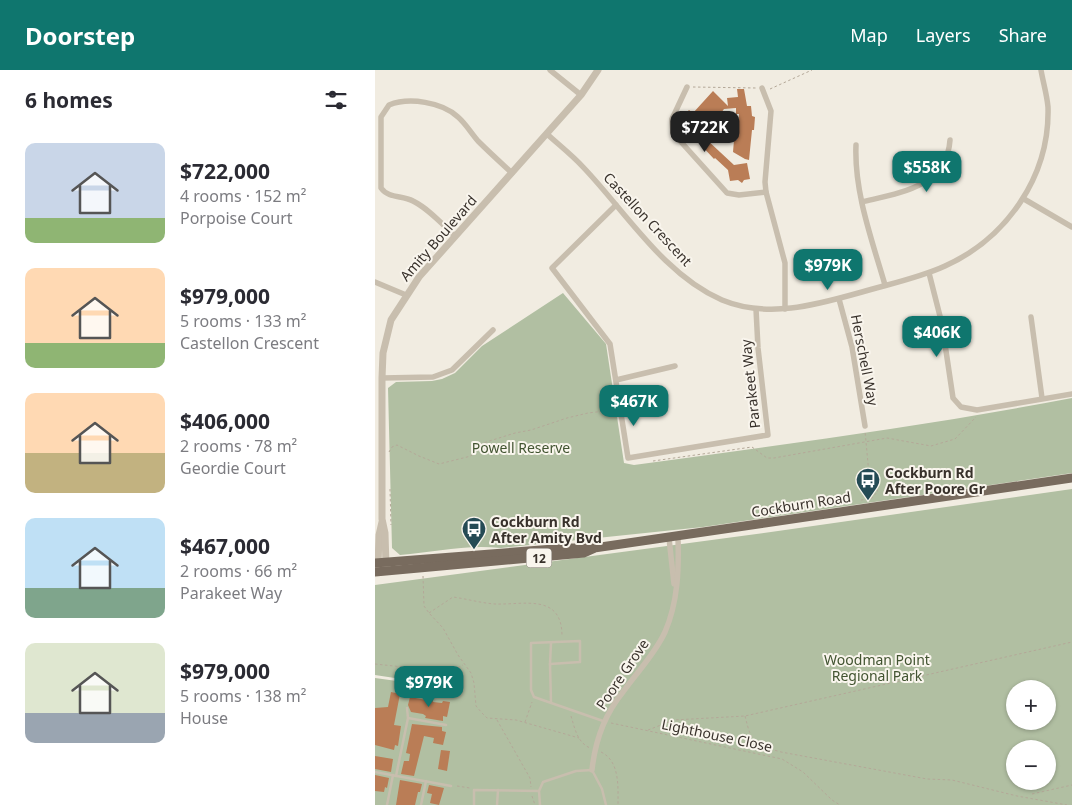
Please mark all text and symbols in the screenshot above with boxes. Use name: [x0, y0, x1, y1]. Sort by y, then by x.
text: Doorstep: [25, 19, 135, 52]
text: Map: [850, 23, 888, 47]
text: Layers: [916, 23, 971, 47]
text: Share: [999, 23, 1047, 47]
text: 6 homes: [25, 86, 113, 114]
icon: filters: [322, 86, 350, 114]
pin: $722K: [670, 111, 740, 153]
text: $722K: [681, 116, 729, 138]
pin: $558K: [892, 150, 962, 193]
text: $558K: [903, 156, 951, 178]
text: $722,000: [180, 157, 270, 185]
icon: home: [65, 163, 125, 223]
street label: Castellon Crescent: [600, 168, 696, 270]
text: 4 rooms · 152 m²: [180, 185, 306, 207]
street label: Amity Boulevard: [395, 191, 481, 285]
text: Porpoise Court: [180, 207, 293, 229]
pin: $979K: [793, 248, 863, 291]
text: $979K: [804, 254, 852, 276]
text: $979,000: [180, 282, 270, 310]
icon: home: [65, 288, 125, 348]
text: 5 rooms · 133 m²: [180, 310, 306, 332]
street label: Herschell Way: [847, 313, 883, 408]
pin: $406K: [902, 316, 972, 358]
text: $406K: [913, 321, 961, 343]
text: Castellon Crescent: [180, 332, 319, 354]
street label: Parakeet Way: [736, 338, 764, 429]
pin: $467K: [599, 384, 669, 427]
text: $467K: [610, 390, 658, 412]
text: $406,000: [180, 407, 270, 435]
icon: home: [65, 413, 125, 473]
text: 2 rooms · 78 m²: [180, 435, 297, 457]
park label: Powell Reserve: [472, 438, 570, 457]
text: Geordie Court: [180, 457, 286, 479]
place label: Cockburn Rd After Poore Gr: [885, 463, 986, 498]
bus stop icon: Cockburn Rd After Poore Gr: [855, 467, 881, 501]
street label: Cockburn Road: [750, 487, 852, 521]
place label: Cockburn Rd After Amity Bvd: [491, 512, 602, 547]
bus stop icon: Cockburn Rd After Amity Bvd: [461, 516, 487, 550]
text: $467,000: [180, 532, 270, 560]
icon: home: [65, 538, 125, 598]
road number: 12: [527, 548, 551, 568]
text: 2 rooms · 66 m²: [180, 560, 297, 582]
text: Parakeet Way: [180, 582, 282, 604]
street label: Poore Grove: [591, 635, 653, 713]
park label: Woodman Point Regional Park: [824, 650, 930, 685]
text: $979,000: [180, 657, 270, 685]
icon: home: [65, 663, 125, 723]
pin: $979K: [394, 666, 464, 708]
text: $979K: [405, 671, 453, 693]
map controls: [1006, 680, 1056, 790]
button: +: [1006, 680, 1056, 730]
text: 5 rooms · 138 m²: [180, 685, 306, 707]
text: House: [180, 707, 228, 729]
street label: Lighthouse Close: [660, 714, 774, 756]
button: −: [1006, 740, 1056, 790]

